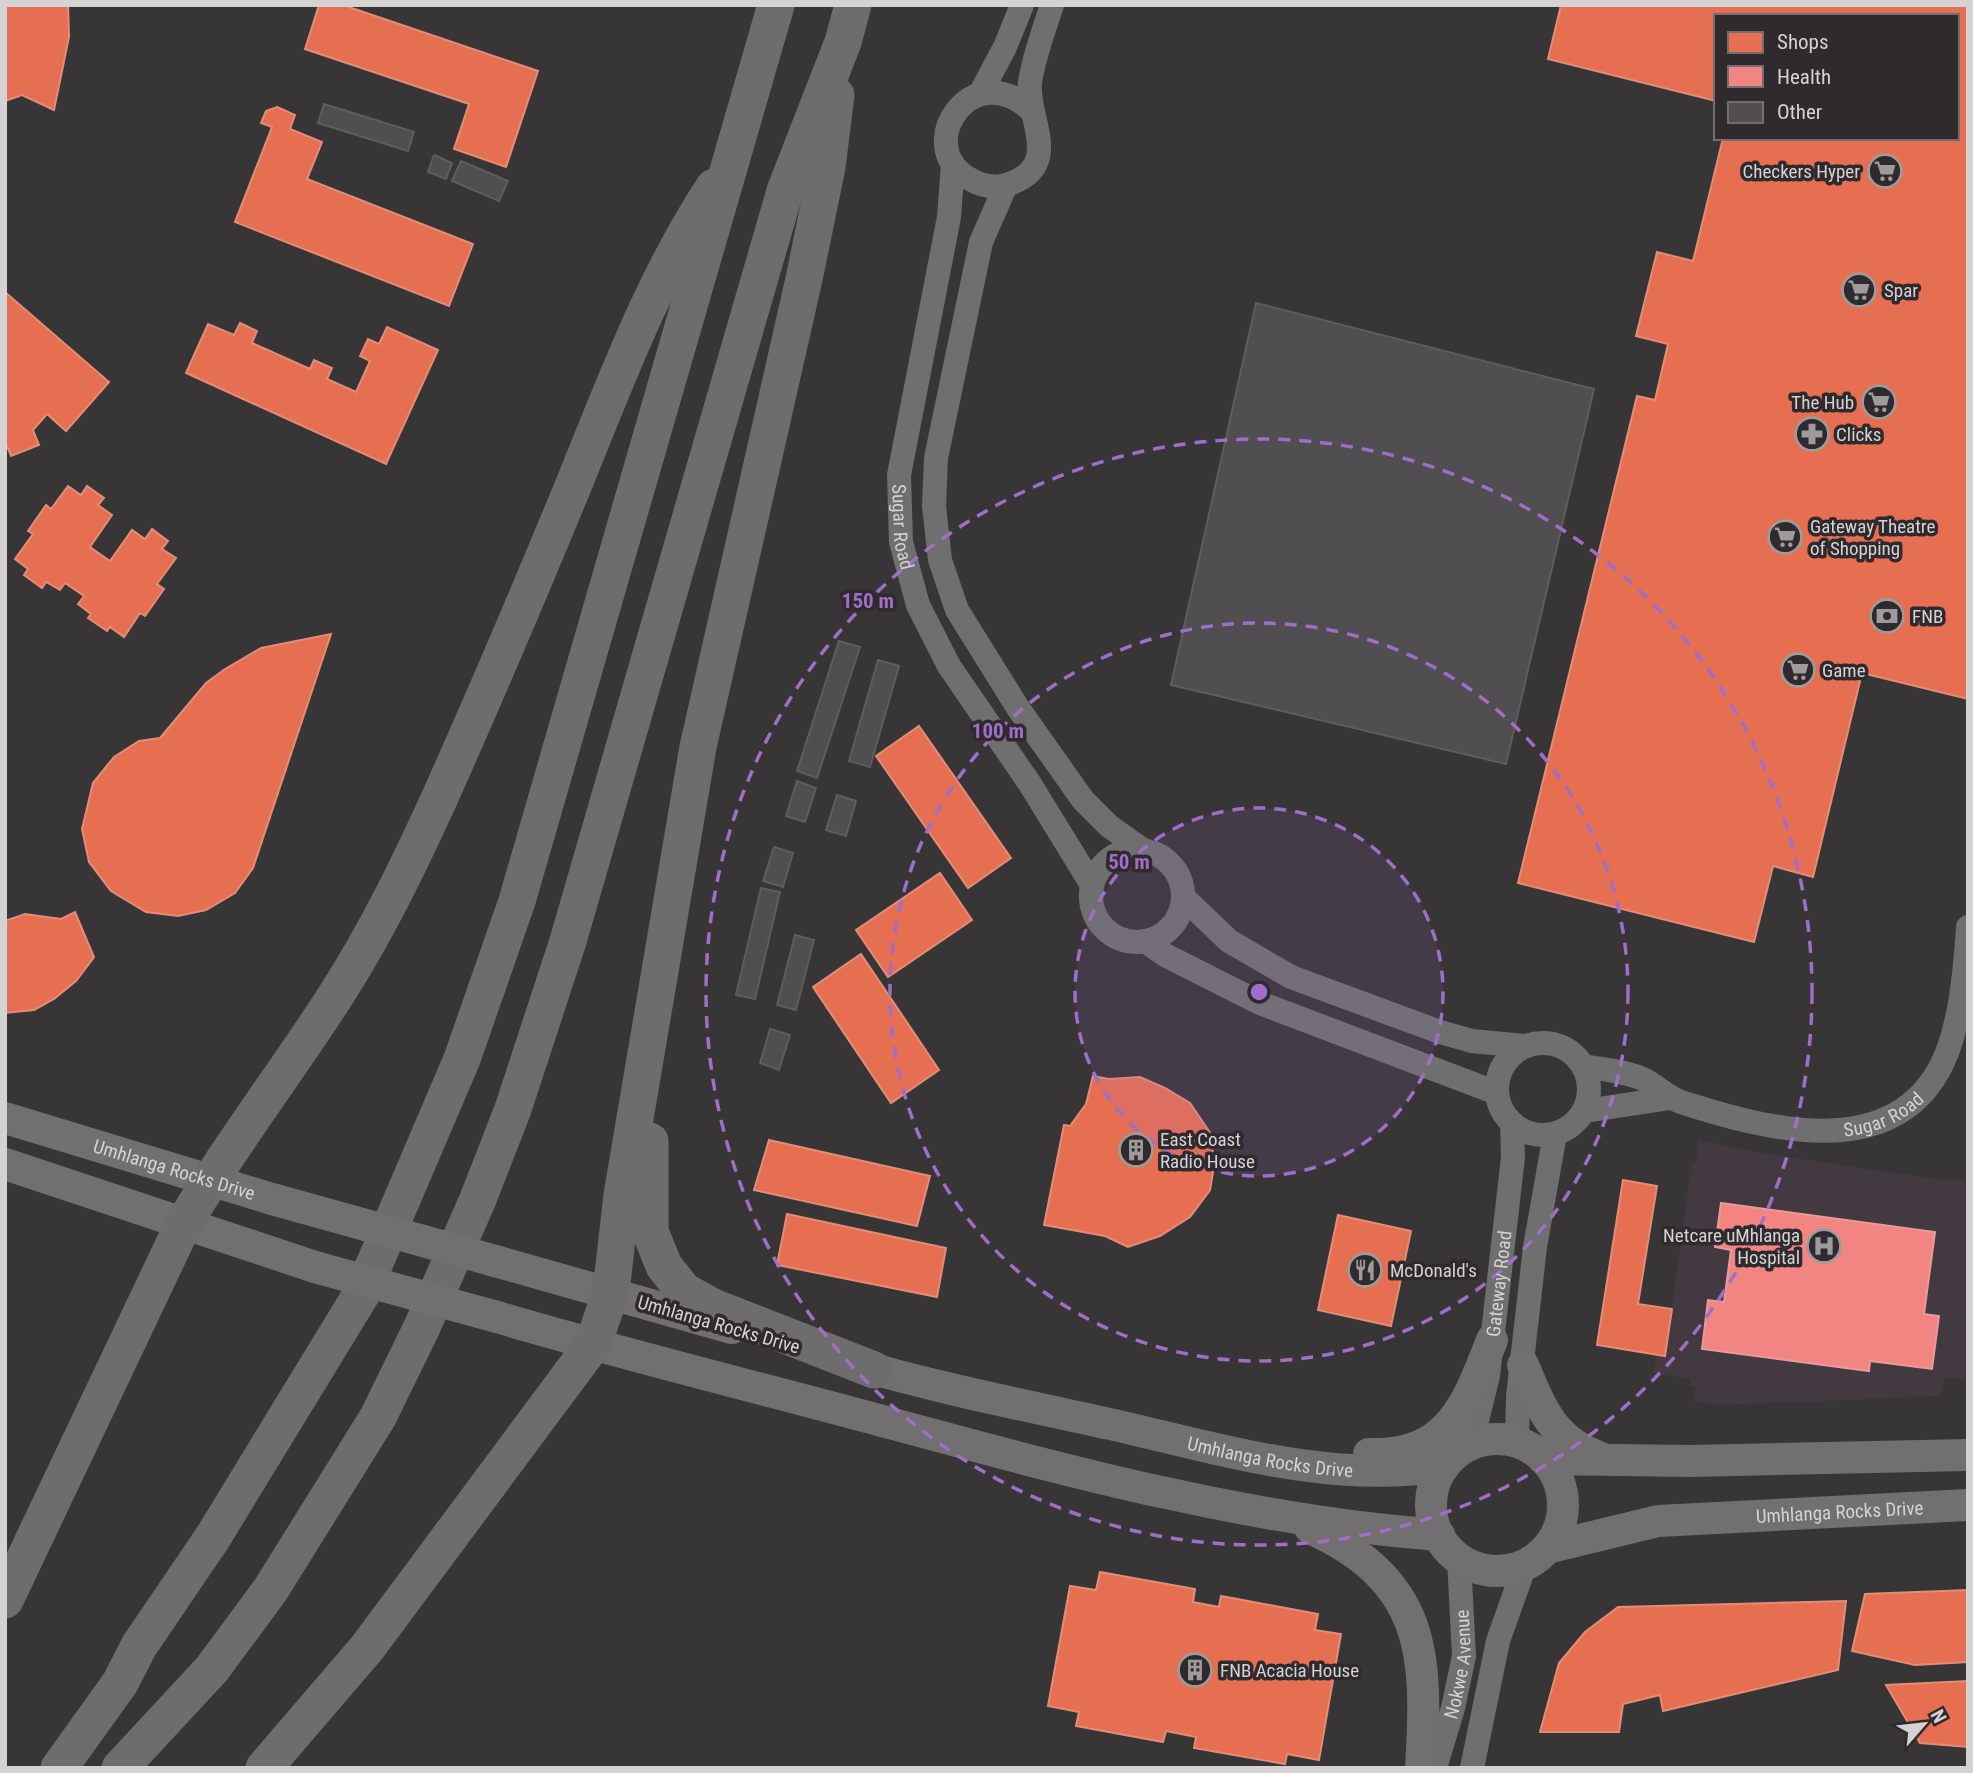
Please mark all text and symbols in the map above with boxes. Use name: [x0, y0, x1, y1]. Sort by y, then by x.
legend: [1714, 14, 1959, 140]
text: Shops: [1777, 30, 1829, 54]
text: Health: [1777, 65, 1831, 89]
text: Other: [1777, 100, 1822, 124]
supermarket icon: Checkers Hyper: [1866, 152, 1904, 190]
place label: Checkers Hyper: [1743, 160, 1860, 183]
supermarket icon: Spar: [1840, 271, 1878, 309]
place label: Spar: [1884, 279, 1918, 302]
supermarket icon: The Hub: [1860, 383, 1898, 421]
place label: The Hub: [1791, 391, 1854, 414]
pharmacy icon: Clicks: [1793, 415, 1831, 453]
place label: Clicks: [1836, 423, 1882, 446]
street label: Sugar Road: [887, 484, 919, 572]
place label: Gateway Theatre of Shopping: [1810, 515, 1935, 560]
supermarket icon: Gateway Theatre of Shopping: [1766, 518, 1804, 556]
text: 150 m: [842, 589, 894, 613]
bank icon: FNB: [1868, 597, 1906, 635]
place label: FNB: [1912, 605, 1943, 628]
supermarket icon: Game: [1779, 651, 1817, 689]
place label: Game: [1822, 659, 1866, 682]
text: 100 m: [972, 719, 1024, 743]
text: 50 m: [1108, 850, 1150, 874]
centre of rings: [1247, 980, 1271, 1004]
street label: Sugar Road: [1842, 1087, 1929, 1142]
place label: East Coast Radio House: [1160, 1128, 1255, 1173]
building icon: East Coast Radio House: [1117, 1131, 1155, 1169]
street label: Umhlanga Rocks Drive: [91, 1135, 258, 1205]
place label: Netcare uMhlanga Hospital: [1663, 1224, 1800, 1269]
hospital icon: Netcare uMhlanga Hospital: [1805, 1227, 1843, 1265]
street label: Gateway Road: [1482, 1229, 1517, 1338]
restaurant icon: McDonald's: [1346, 1251, 1384, 1289]
place label: McDonald's: [1390, 1259, 1477, 1282]
street label: Umhlanga Rocks Drive: [635, 1290, 803, 1359]
street label: Umhlanga Rocks Drive: [1185, 1432, 1354, 1482]
street label: Umhlanga Rocks Drive: [1755, 1496, 1924, 1528]
street label: Nokwe Avenue: [1439, 1609, 1476, 1722]
building icon: FNB Acacia House: [1176, 1651, 1214, 1689]
place label: FNB Acacia House: [1220, 1659, 1359, 1682]
north arrow: [1889, 1689, 1959, 1759]
text: N: [1926, 1706, 1951, 1727]

